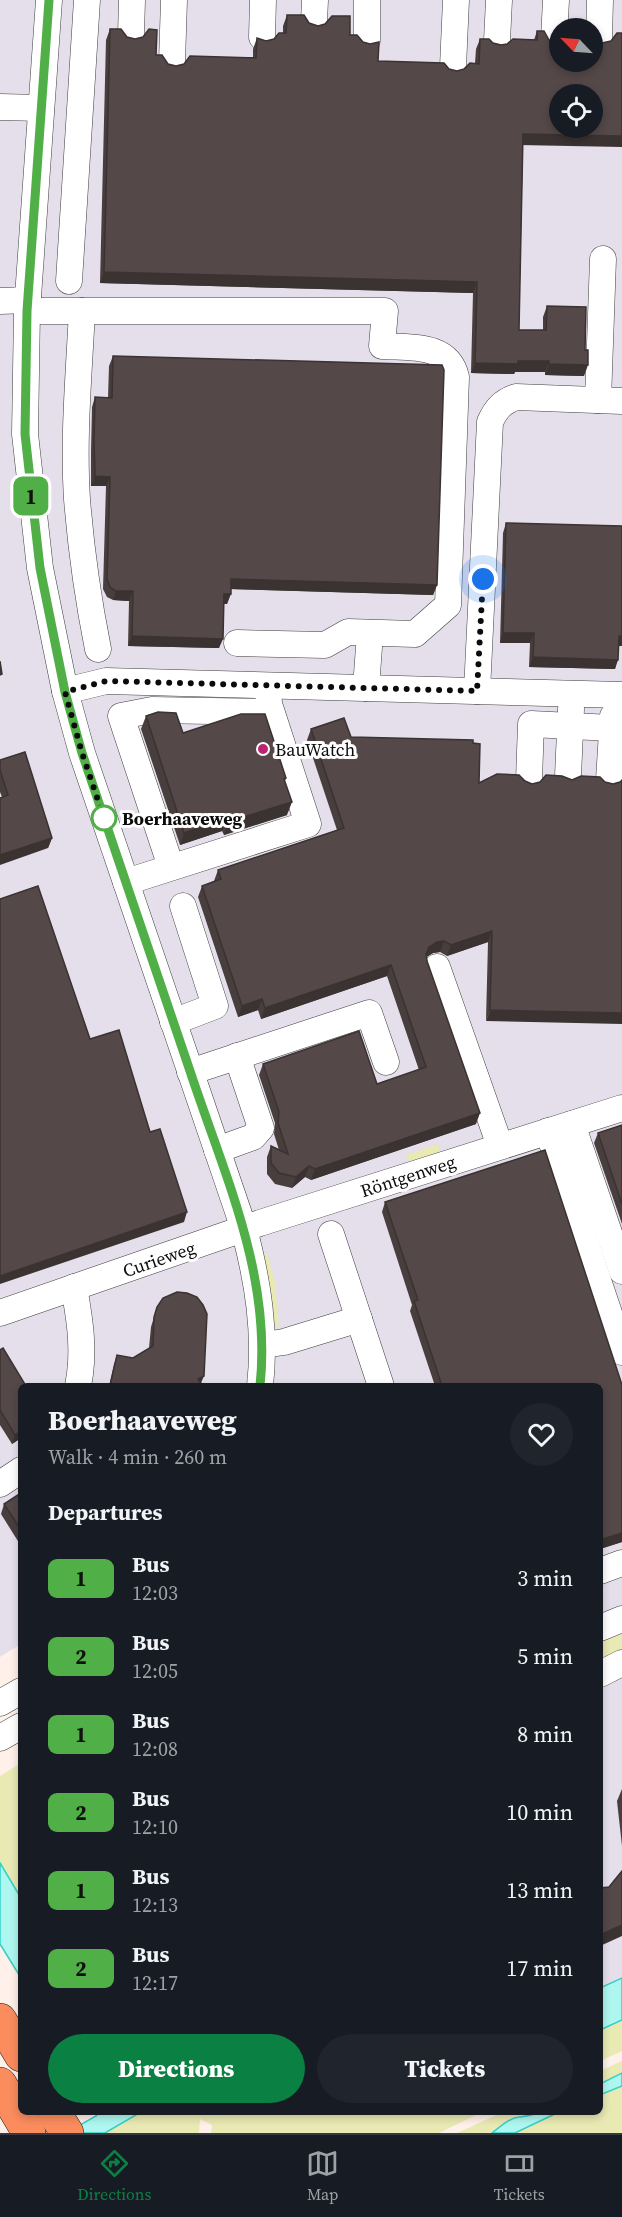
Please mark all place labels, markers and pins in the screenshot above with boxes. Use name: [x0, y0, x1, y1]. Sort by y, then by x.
place label: BauWatch: [275, 737, 355, 762]
marker: BauWatch: [256, 742, 270, 756]
marker: Boerhaaveweg: [91, 805, 117, 831]
place label: Boerhaaveweg: [122, 806, 243, 831]

